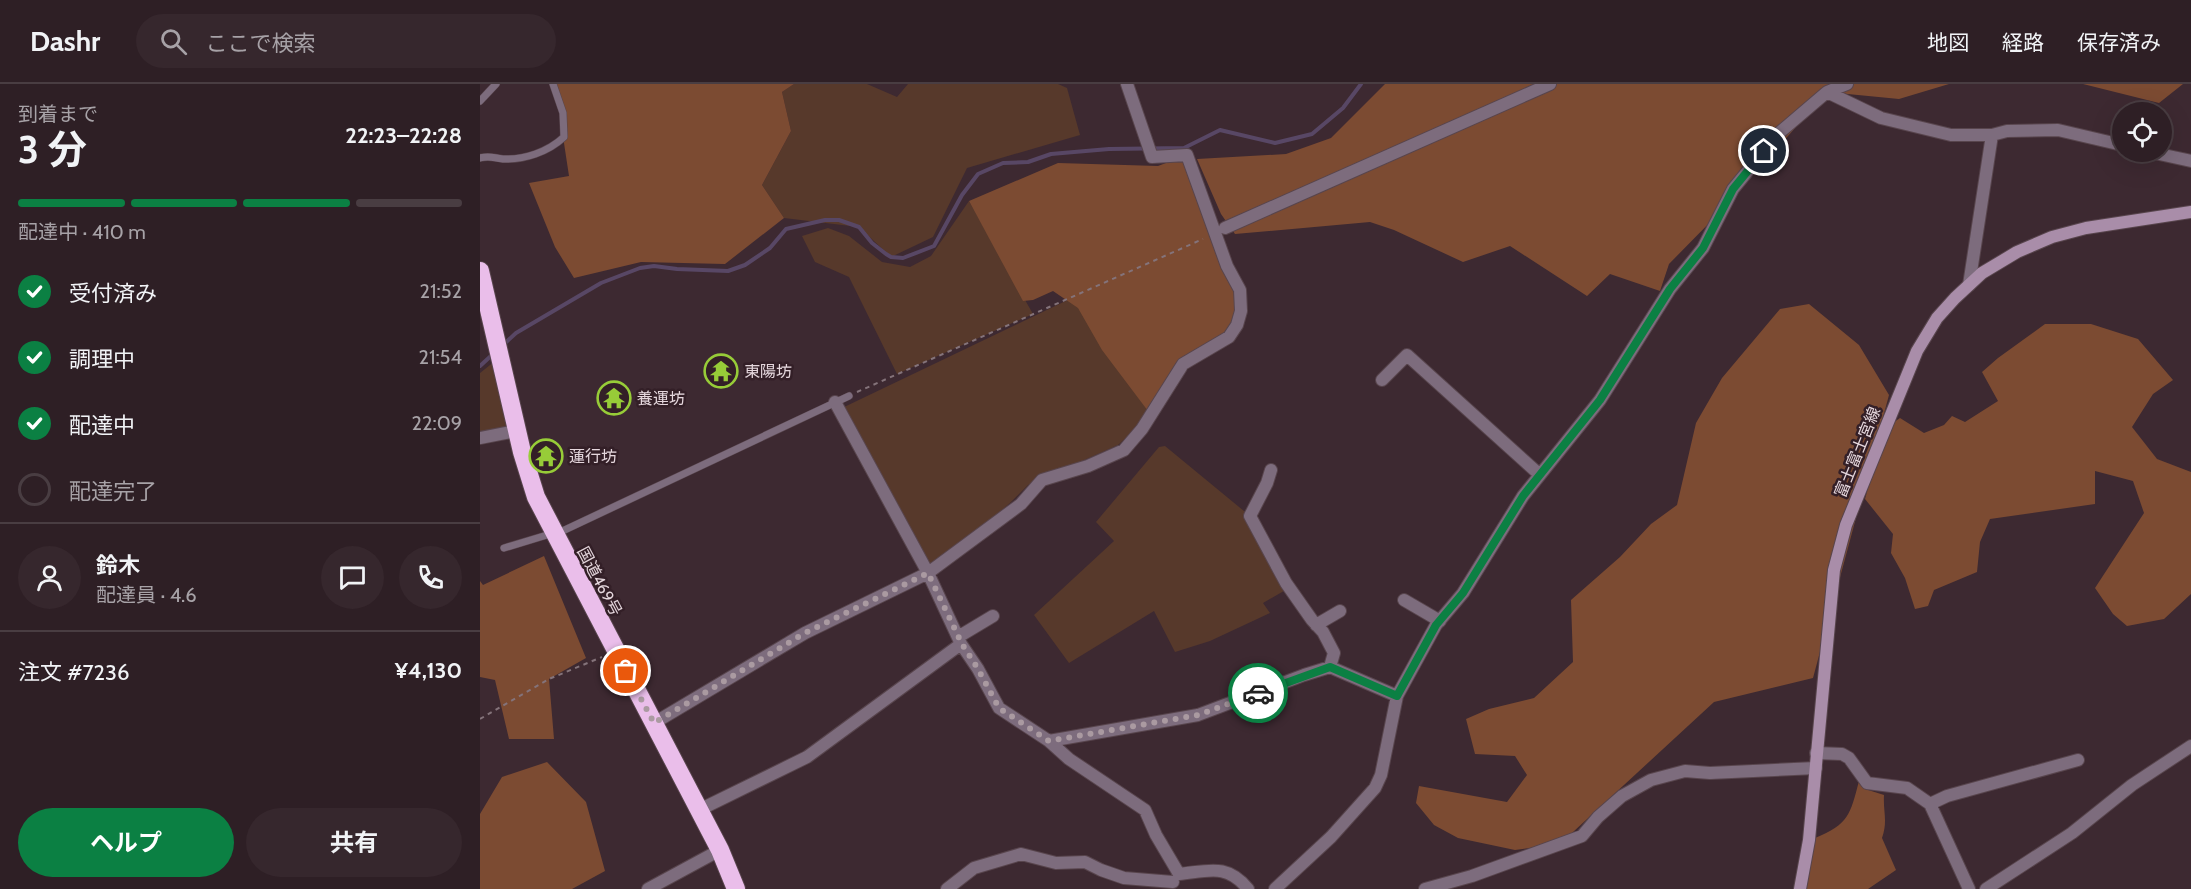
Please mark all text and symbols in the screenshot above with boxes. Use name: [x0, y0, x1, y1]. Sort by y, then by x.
search box: [136, 14, 556, 68]
text: Dashr: [30, 24, 100, 58]
icon: search: [157, 25, 190, 58]
text: ここで検索: [205, 30, 315, 57]
text: 地図: [1927, 30, 1969, 55]
text: 経路: [2002, 30, 2044, 55]
text: 保存済み: [2077, 30, 2161, 55]
text: 到着まで: [18, 102, 98, 126]
map controls: [2112, 102, 2172, 162]
button: locate: [2112, 102, 2172, 162]
text: 22:23–22:28: [345, 122, 462, 149]
text: 3 分: [18, 125, 87, 173]
pin: [1738, 125, 1789, 176]
icon: home: [1747, 134, 1780, 167]
text: 配達中 · 410 m: [18, 220, 146, 244]
icon: check: [18, 275, 51, 308]
text: 21:52: [420, 279, 462, 303]
text: 受付済み: [69, 280, 157, 307]
icon: check: [18, 341, 51, 374]
text: 21:54: [418, 345, 462, 369]
text: 調理中: [69, 346, 135, 373]
temple icon: 東陽坊: [703, 353, 739, 389]
place label: 東陽坊: [744, 362, 792, 381]
temple icon: 養運坊: [596, 380, 632, 416]
place label: 養運坊: [637, 389, 685, 408]
street label: 富士富士宮線: [1831, 404, 1884, 500]
icon: check: [18, 407, 51, 440]
text: 22:09: [412, 411, 462, 435]
text: 配達中: [69, 412, 135, 439]
temple icon: 蓮行坊: [528, 438, 564, 474]
place label: 蓮行坊: [569, 447, 617, 466]
text: 配達完了: [69, 478, 157, 505]
street label: 国道469号: [573, 543, 626, 619]
button: person: [18, 546, 81, 609]
button: chat: [321, 546, 384, 609]
button: phone: [399, 546, 462, 609]
text: 鈴木: [96, 552, 140, 579]
text: 配達員 · 4.6: [96, 583, 197, 607]
pin: [600, 645, 651, 696]
icon: bag: [609, 654, 642, 687]
text: ¥4,130: [395, 657, 462, 684]
text: 注文 #7236: [18, 659, 129, 686]
courier: [1228, 663, 1288, 723]
icon: car: [1242, 677, 1275, 710]
button: ヘルプ: [18, 808, 234, 877]
button: 共有: [246, 808, 462, 877]

